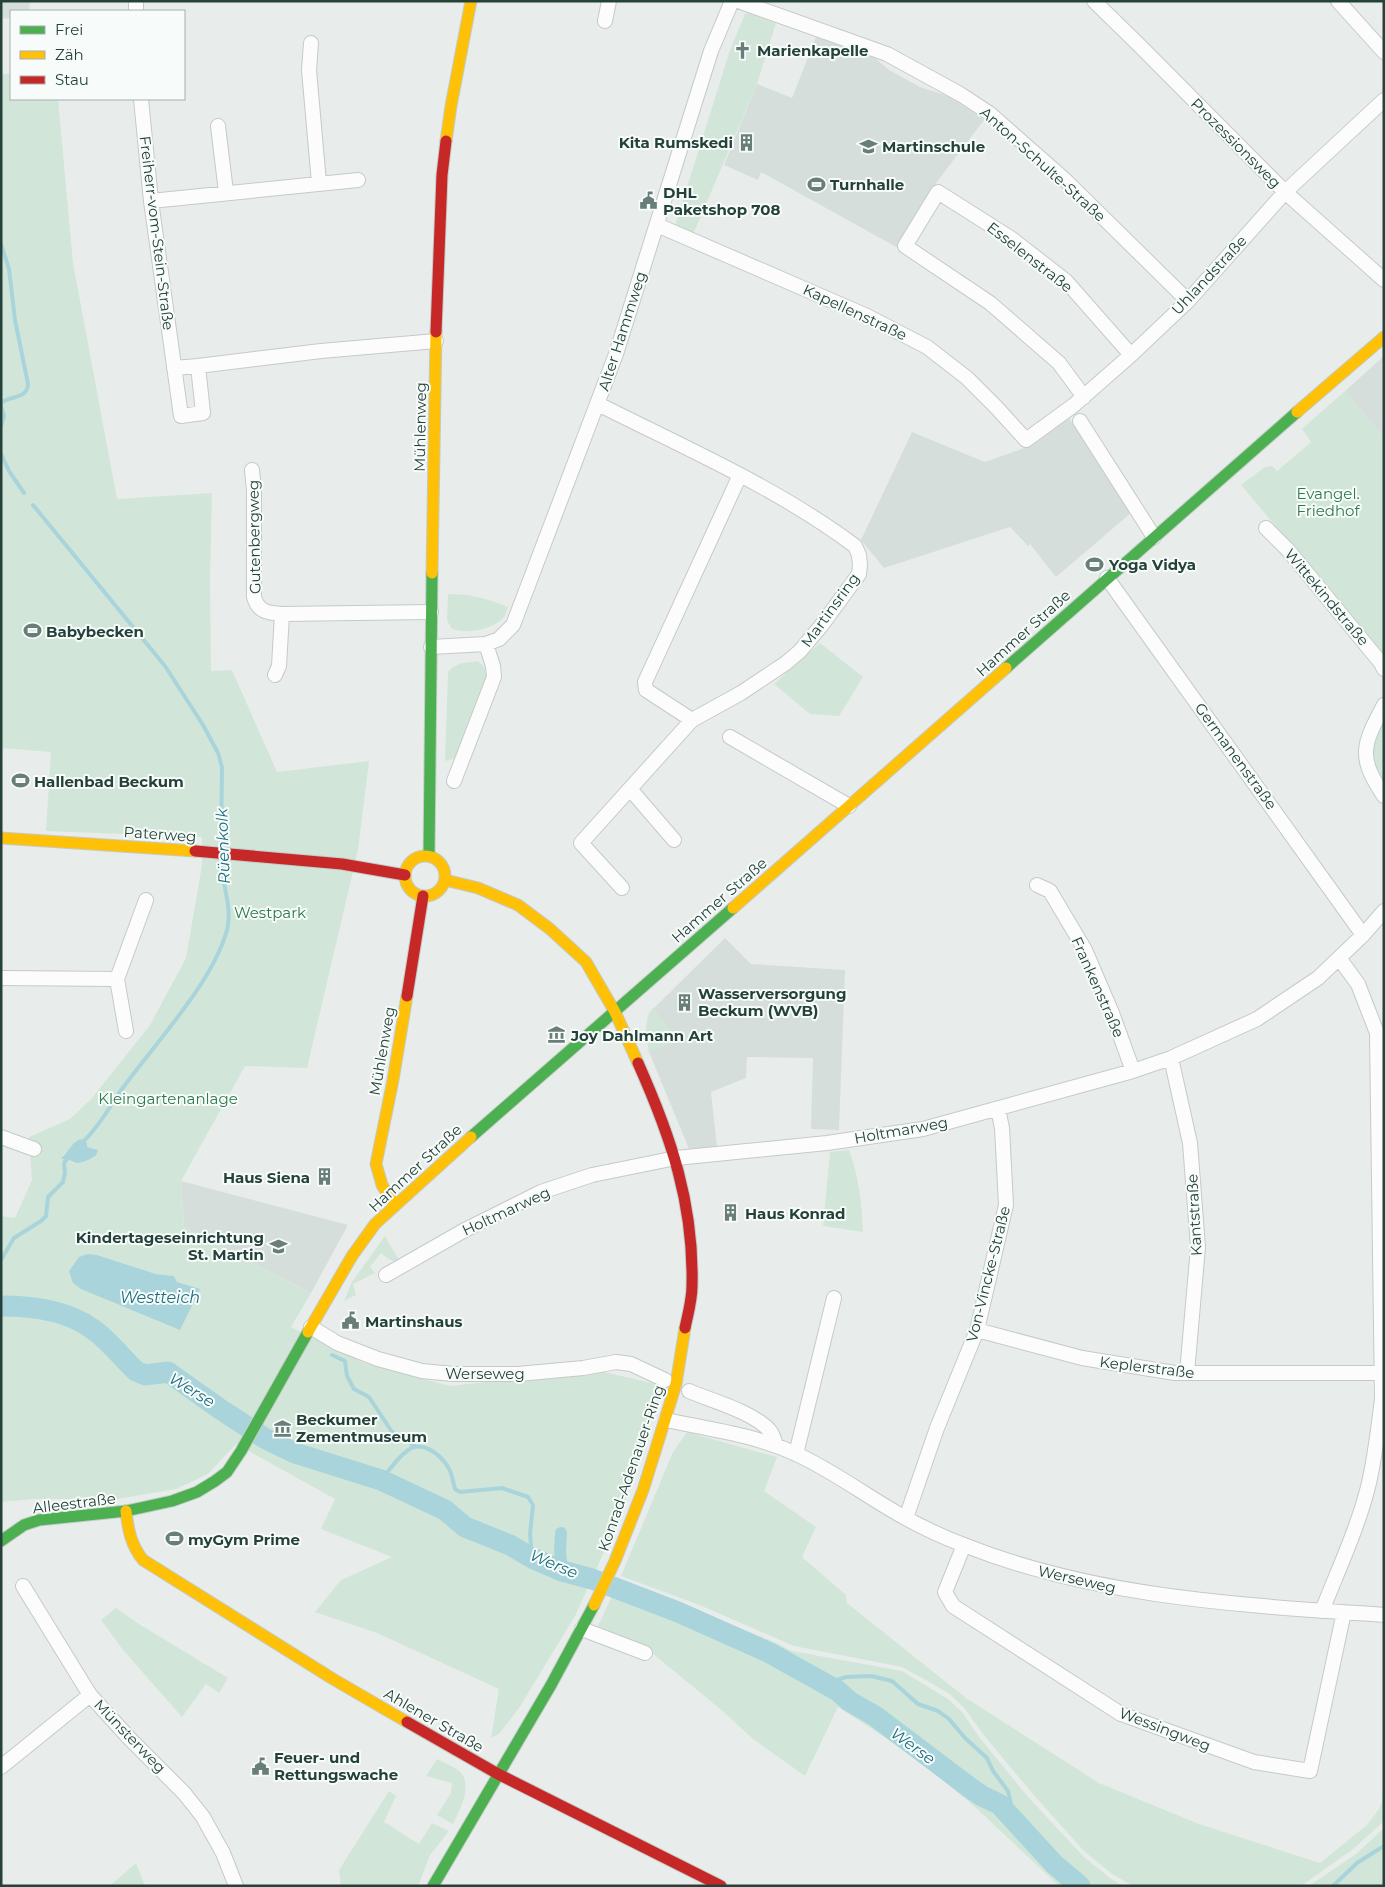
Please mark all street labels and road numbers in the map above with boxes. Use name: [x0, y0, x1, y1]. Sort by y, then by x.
street label: Prozessionsweg: [1187, 94, 1285, 192]
street label: Anton-Schulte-Straße: [976, 103, 1110, 225]
street label: Freiherr-vom-Stein-Straße: [136, 135, 178, 331]
street label: Esselenstraße: [983, 218, 1077, 296]
street label: Uhlandstraße: [1167, 231, 1251, 319]
street label: Alter Hammweg: [594, 269, 650, 393]
street label: Kapellenstraße: [800, 280, 910, 344]
street label: Mühlenweg: [410, 382, 430, 472]
street label: Gutenbergweg: [244, 480, 264, 594]
street label: Wittekindstraße: [1281, 544, 1373, 650]
street label: Martinsring: [797, 569, 863, 651]
street label: Hammer Straße: [972, 586, 1074, 680]
street label: Germanenstraße: [1191, 699, 1281, 813]
street label: Paterweg: [123, 822, 197, 846]
street label: Hammer Straße: [667, 853, 771, 947]
street label: Frankenstraße: [1067, 934, 1129, 1040]
street label: Mühlenweg: [365, 1005, 399, 1097]
street label: Holtmarweg: [853, 1112, 949, 1148]
street label: Hammer Straße: [364, 1120, 466, 1216]
street label: Kantstraße: [1182, 1173, 1206, 1257]
street label: Holtmarweg: [459, 1182, 553, 1240]
street label: Von-Vincke-Straße: [962, 1204, 1014, 1344]
street label: Keplerstraße: [1099, 1352, 1195, 1382]
street label: Werseweg: [445, 1364, 525, 1383]
street label: Konrad-Adenauer-Ring: [594, 1382, 668, 1554]
street label: Alleestraße: [31, 1488, 117, 1518]
street label: Werseweg: [1036, 1561, 1118, 1597]
street label: Ahlener Straße: [381, 1684, 487, 1756]
street label: Münsterweg: [90, 1695, 170, 1777]
street label: Wessingweg: [1117, 1703, 1213, 1755]

